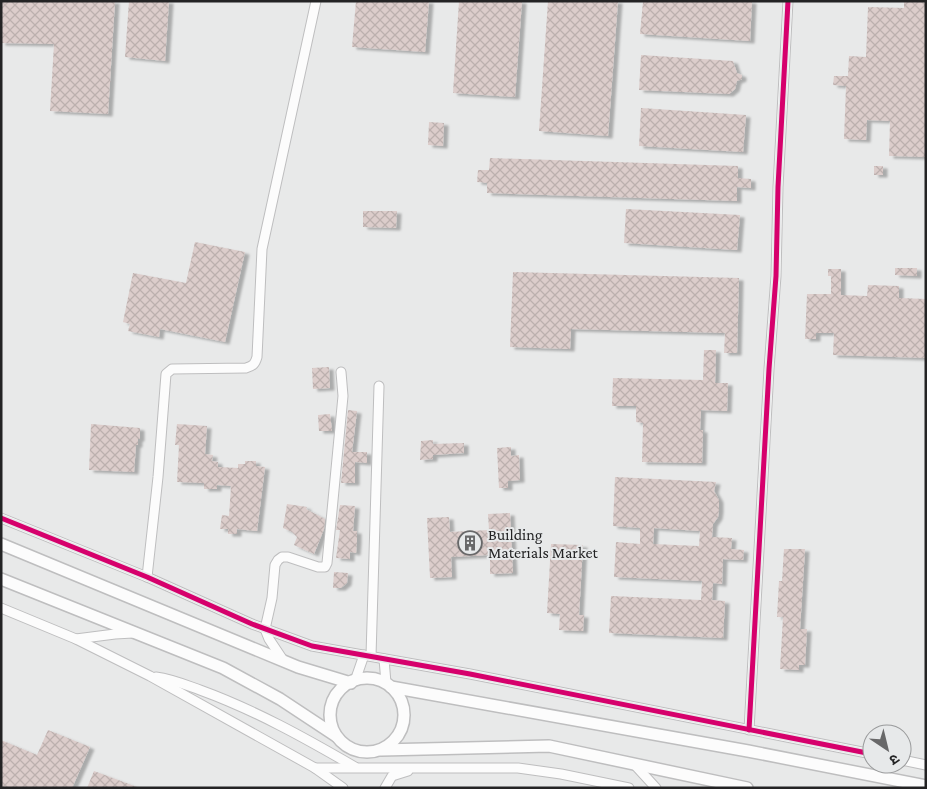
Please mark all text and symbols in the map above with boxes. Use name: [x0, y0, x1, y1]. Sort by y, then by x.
place label: Building Materials Market: [488, 526, 599, 561]
building icon: Building Materials Market: [457, 530, 483, 556]
north arrow: [862, 724, 912, 774]
text: उ: [886, 751, 902, 769]

